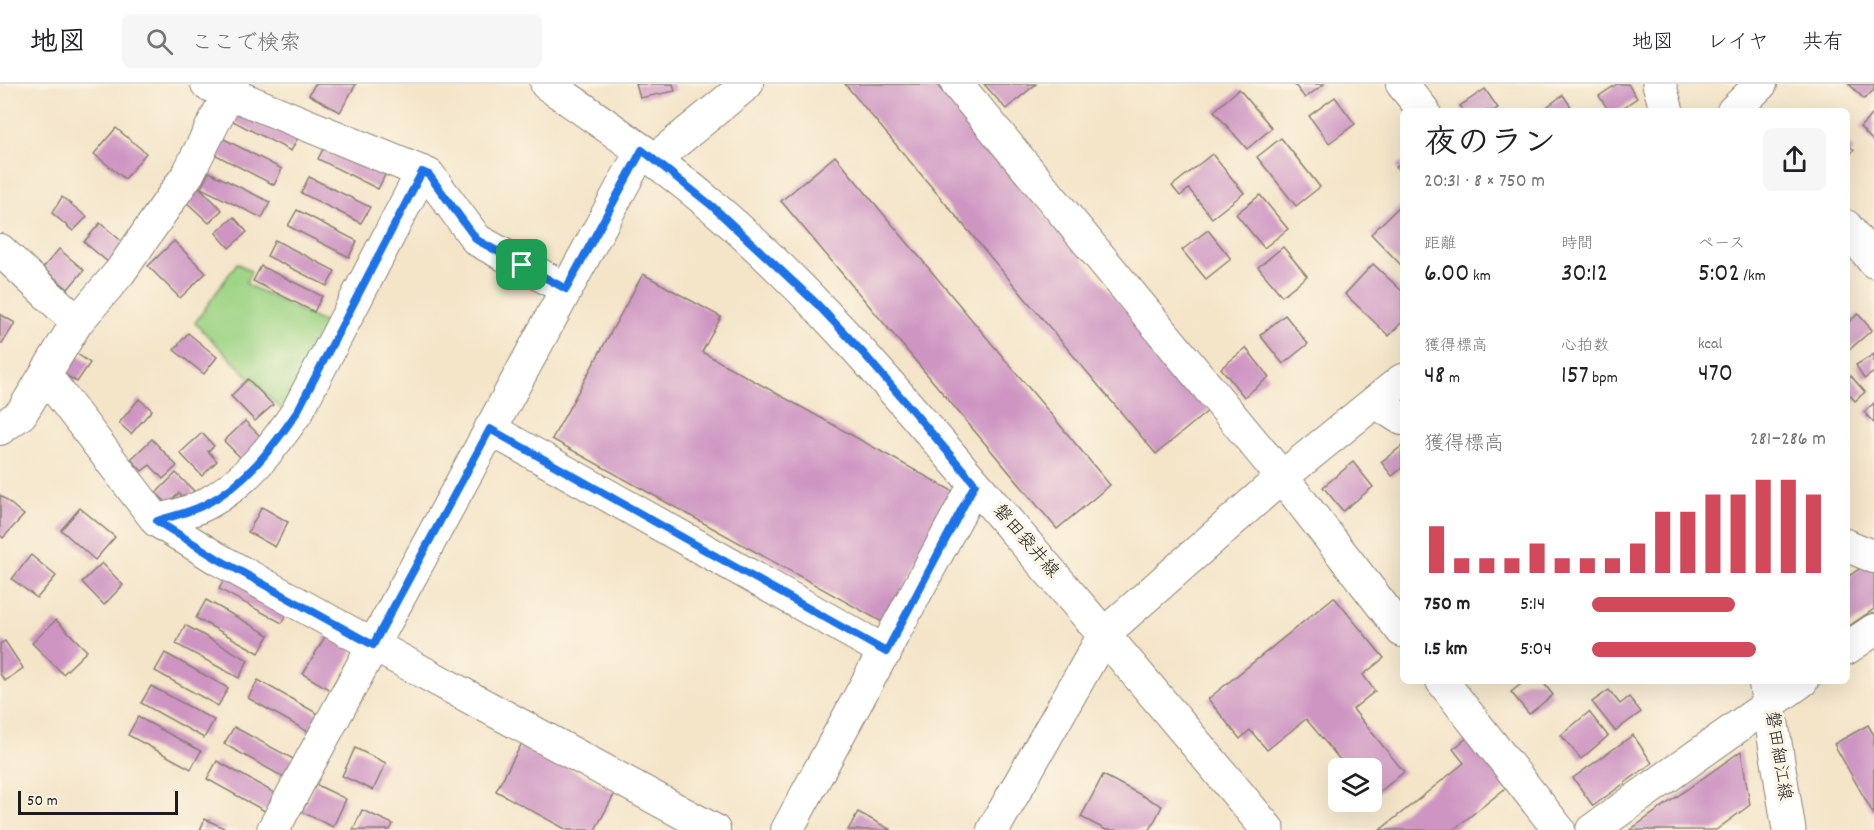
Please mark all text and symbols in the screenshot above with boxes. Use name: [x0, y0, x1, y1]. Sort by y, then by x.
search box: [122, 14, 542, 68]
text: 地図: [30, 25, 86, 65]
icon: search: [143, 25, 176, 58]
text: ここで検索: [191, 29, 301, 60]
text: 地図: [1632, 29, 1674, 59]
text: レイヤ: [1707, 29, 1769, 59]
text: 共有: [1802, 29, 1844, 59]
text: 夜のラン: [1424, 122, 1556, 169]
button: share: [1763, 128, 1826, 191]
text: 20:31 · 8 × 750 m: [1424, 168, 1545, 196]
text: 距離: [1424, 233, 1456, 256]
text: 時間: [1561, 233, 1593, 256]
text: ペース: [1698, 233, 1745, 256]
pin: [496, 239, 547, 290]
icon: arrive: [505, 248, 538, 281]
text: 6.00: [1424, 256, 1469, 293]
text: 30:12: [1561, 256, 1608, 293]
text: 5:02: [1698, 256, 1740, 293]
text: km: [1469, 265, 1491, 288]
text: /km: [1740, 265, 1766, 288]
text: kcal: [1698, 333, 1722, 356]
text: 獲得標高: [1424, 335, 1488, 358]
text: 心拍数: [1561, 335, 1609, 358]
text: 470: [1698, 356, 1733, 393]
text: 48: [1424, 358, 1445, 395]
text: 157: [1561, 358, 1589, 395]
text: m: [1445, 367, 1460, 390]
text: bpm: [1589, 367, 1618, 390]
text: 281–286 m: [1750, 426, 1826, 454]
text: 獲得標高: [1424, 431, 1504, 459]
street label: 磐田袋井線: [986, 500, 1064, 584]
text: 750 m: [1424, 591, 1470, 619]
text: 5:14: [1520, 591, 1545, 619]
text: 1.5 km: [1424, 636, 1467, 664]
text: 5:04: [1520, 636, 1552, 664]
street label: 磐田細江線: [1758, 710, 1796, 802]
map controls: [1328, 758, 1382, 812]
button: layers: [1328, 758, 1382, 812]
scale bar: [18, 788, 178, 816]
text: 50 m: [27, 790, 58, 813]

